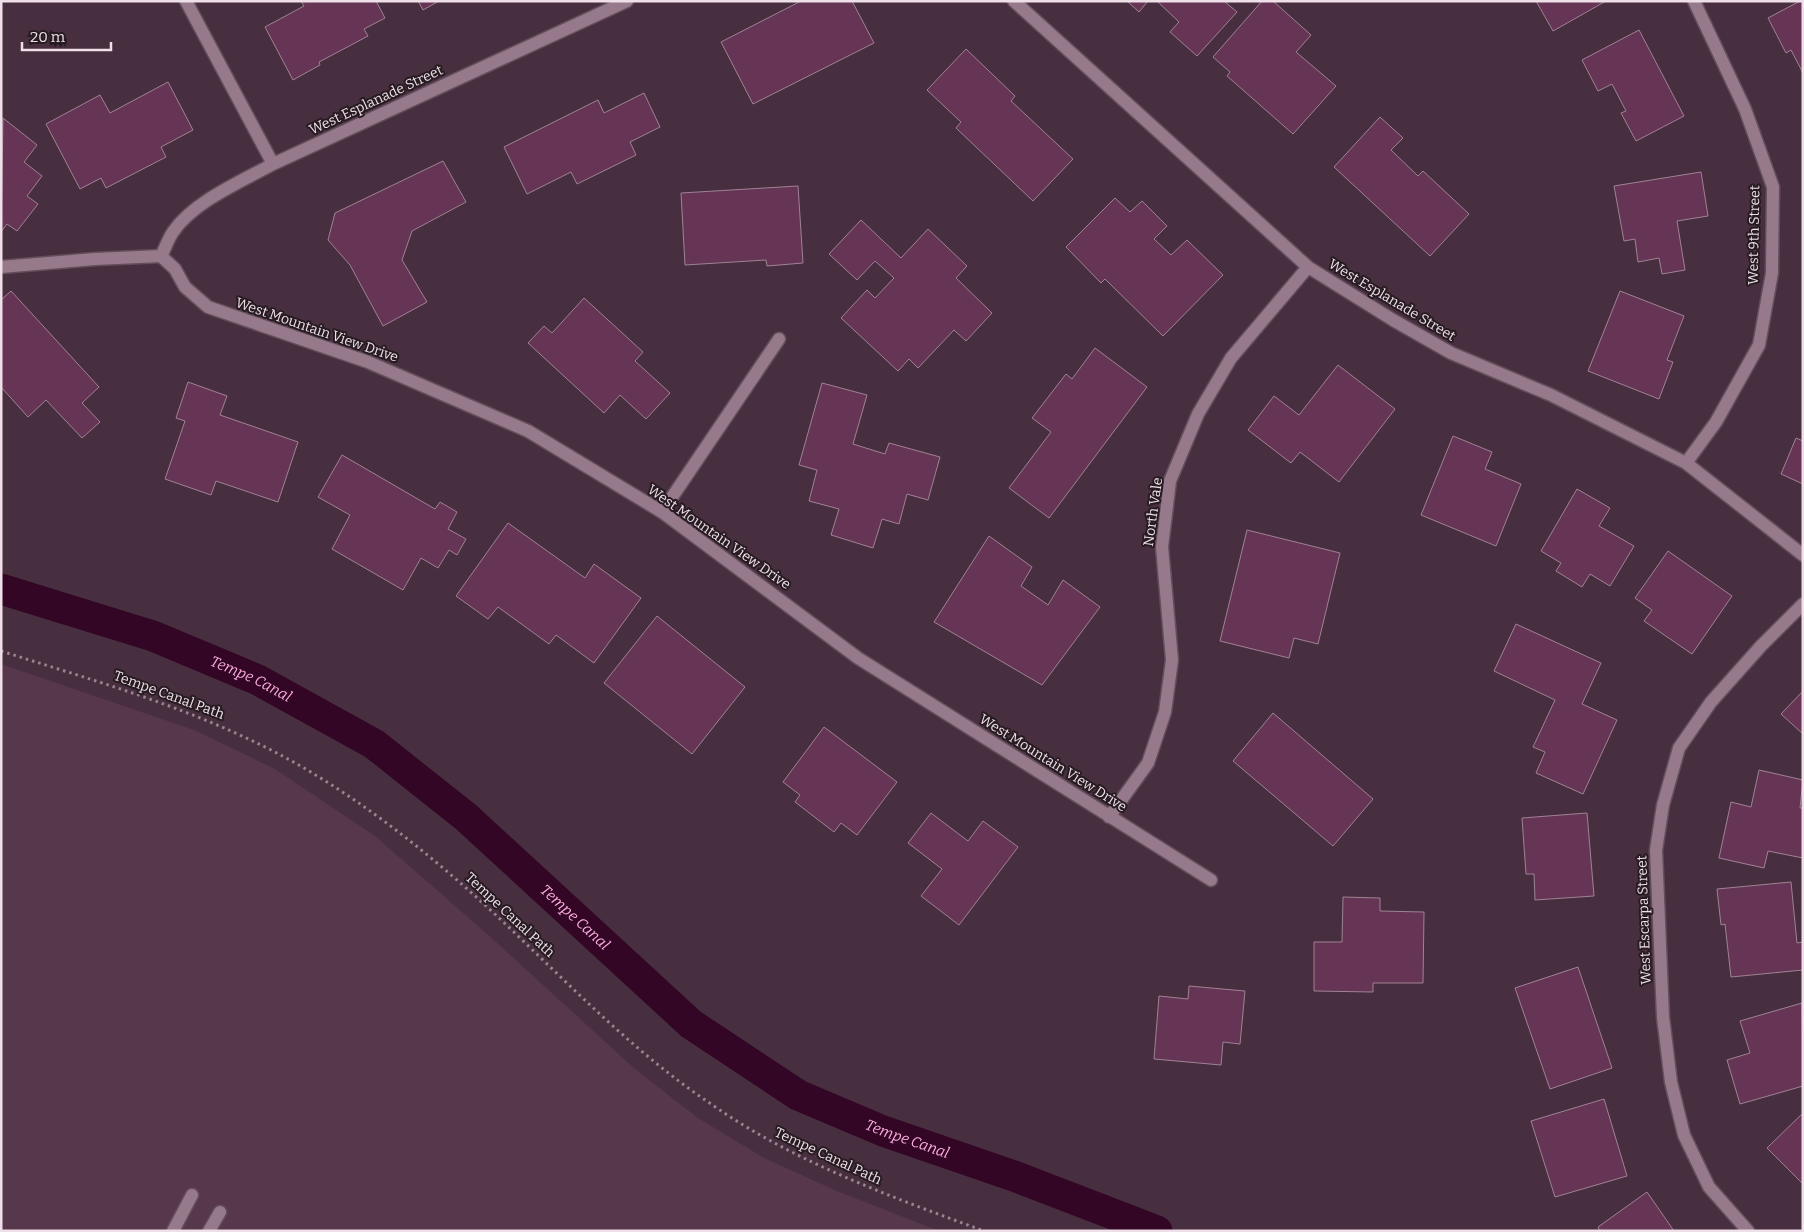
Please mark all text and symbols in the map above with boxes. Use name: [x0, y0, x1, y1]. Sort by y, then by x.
scale bar: [22, 20, 111, 52]
text: 20 m: [30, 28, 66, 46]
street label: West Esplanade Street: [307, 62, 445, 138]
street label: West 9th Street: [1745, 185, 1763, 285]
street label: West Esplanade Street: [1325, 255, 1459, 345]
street label: West Mountain View Drive: [233, 294, 401, 366]
street label: North Vale: [1140, 476, 1166, 548]
street label: West Mountain View Drive: [644, 481, 794, 593]
water label: Tempe Canal: [208, 652, 295, 706]
street label: Tempe Canal Path: [111, 667, 227, 723]
street label: West Mountain View Drive: [976, 711, 1130, 815]
street label: West Escarpa Street: [1633, 855, 1655, 985]
street label: Tempe Canal Path: [462, 869, 559, 961]
water label: Tempe Canal: [537, 881, 613, 954]
water label: Tempe Canal: [863, 1116, 952, 1162]
street label: Tempe Canal Path: [772, 1124, 885, 1188]

